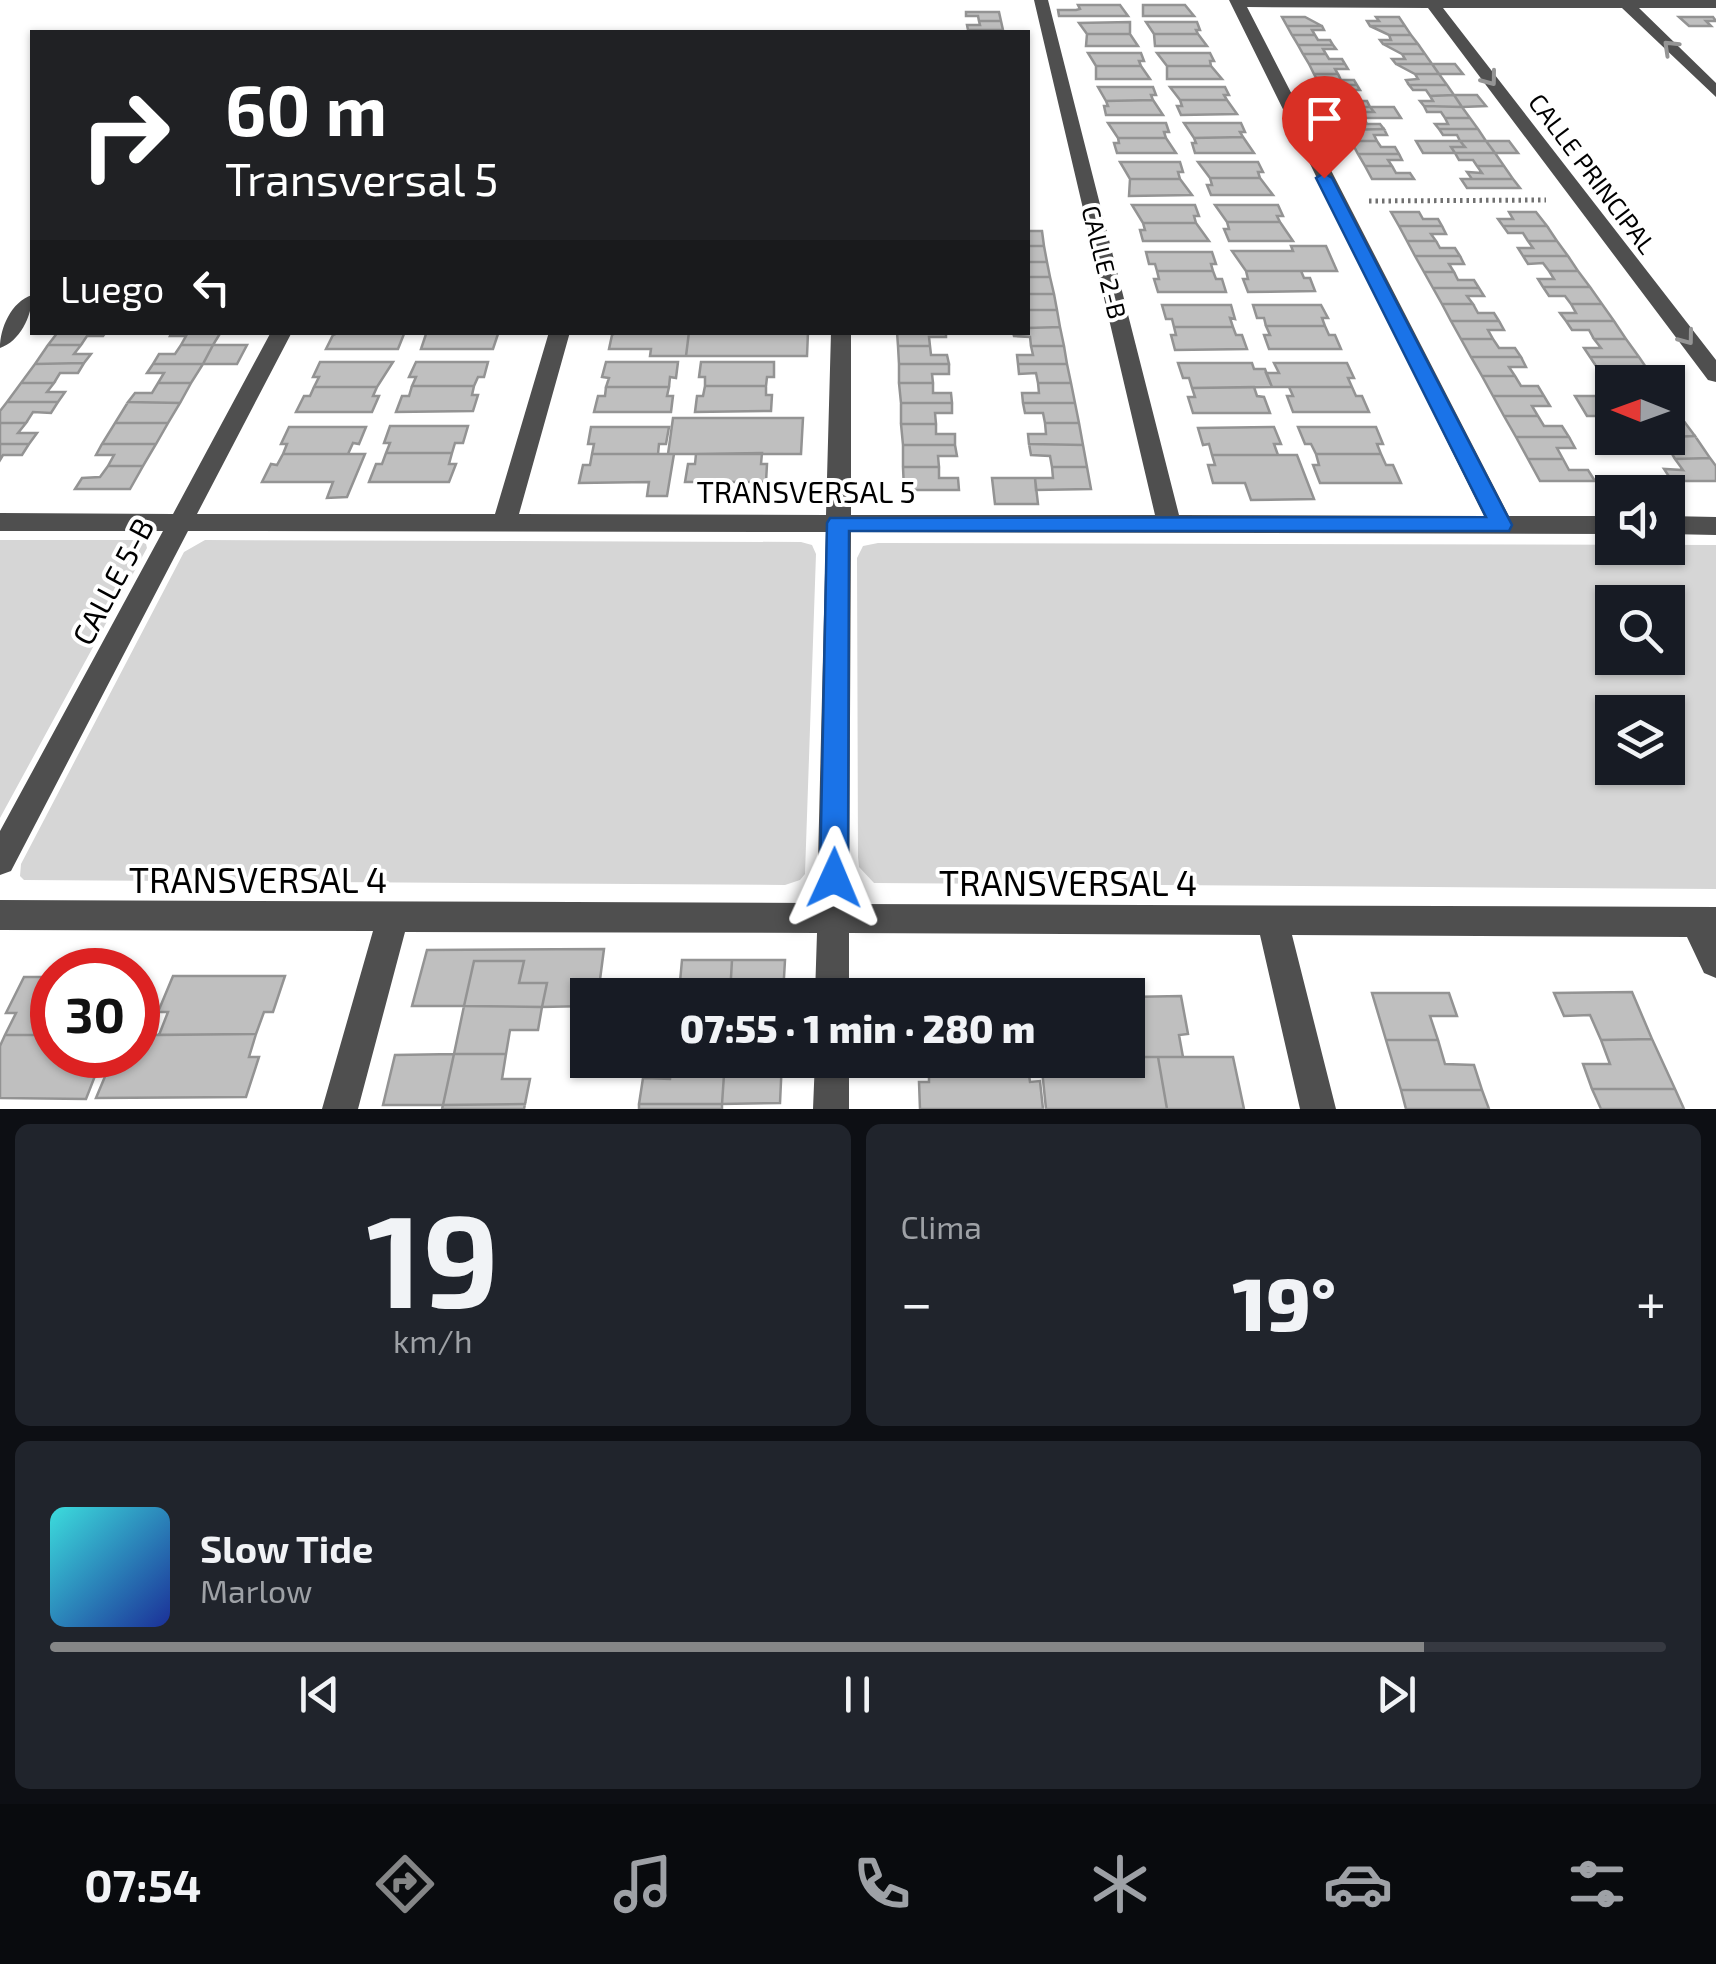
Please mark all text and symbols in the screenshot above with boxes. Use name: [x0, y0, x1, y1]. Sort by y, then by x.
one-way arrow: [1663, 41, 1681, 59]
text: 60 m: [225, 66, 387, 150]
one-way arrow: [1479, 68, 1496, 86]
icon: right: [60, 70, 190, 200]
pin: [1282, 76, 1367, 179]
street label: CALLE PRINCIPAL: [1523, 87, 1663, 259]
icon: arrive: [1297, 91, 1352, 146]
text: Transversal 5: [225, 151, 498, 205]
street label: CALLE 2-B: [1076, 202, 1134, 322]
icon: left: [184, 260, 239, 315]
text: Luego: [60, 265, 164, 311]
one-way arrow: [1676, 326, 1693, 344]
north arrow: [1595, 365, 1685, 455]
map controls: [1595, 365, 1685, 785]
street label: TRANSVERSAL 5: [696, 473, 916, 509]
button: sound: [1595, 475, 1685, 565]
street label: CALLE 5-B: [64, 512, 160, 650]
button: search: [1595, 585, 1685, 675]
button: layers: [1595, 695, 1685, 785]
position arrow: [782, 826, 886, 930]
street label: TRANSVERSAL 4: [129, 858, 387, 900]
street label: TRANSVERSAL 4: [939, 861, 1197, 903]
speed limit sign: 30: [30, 948, 160, 1078]
text: 07:55 · 1 min · 280 m: [680, 1005, 1035, 1051]
text: 19: [366, 1178, 499, 1334]
text: Clima: [901, 1207, 982, 1245]
text: 19°: [1232, 1256, 1336, 1346]
text: −: [901, 1268, 933, 1334]
text: +: [1636, 1268, 1666, 1334]
text: km/h: [393, 1321, 472, 1359]
text: Slow Tide: [200, 1525, 373, 1571]
text: Marlow: [200, 1571, 312, 1609]
icon: previous: [292, 1667, 347, 1722]
icon: pause: [830, 1667, 885, 1722]
icon: next: [1369, 1667, 1424, 1722]
icon: directions: [370, 1849, 440, 1919]
icon: music: [608, 1849, 678, 1919]
icon: phone: [847, 1849, 917, 1919]
icon: climate: [1085, 1849, 1155, 1919]
icon: car: [1323, 1849, 1393, 1919]
icon: filters: [1562, 1849, 1632, 1919]
text: 07:54: [84, 1857, 201, 1911]

